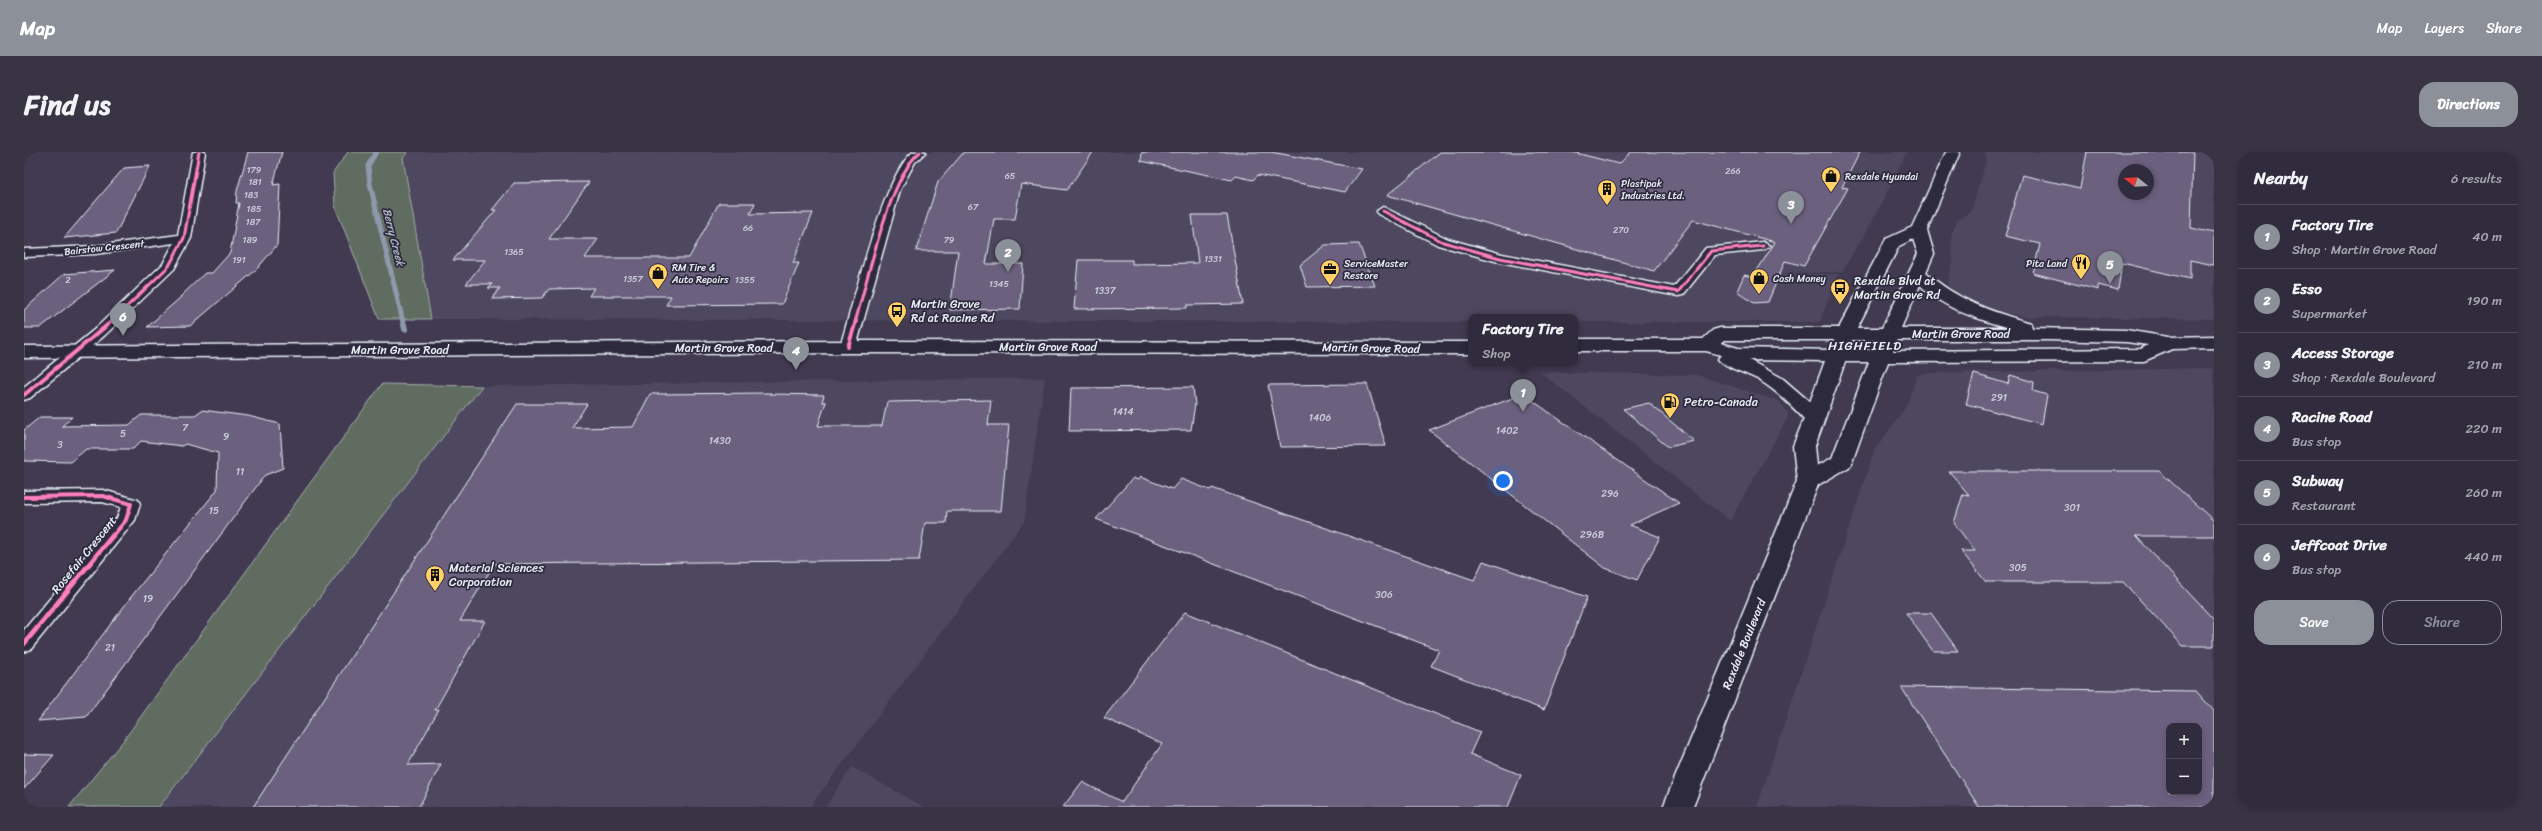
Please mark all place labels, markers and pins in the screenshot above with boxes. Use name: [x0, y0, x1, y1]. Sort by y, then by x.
shop icon: Rexdale Hyundai: [1820, 165, 1842, 193]
place label: Rexdale Hyundai: [1845, 168, 1918, 186]
place label: Plastipak Industries Ltd.: [1620, 175, 1685, 205]
building icon: Plastipak Industries Ltd.: [1596, 178, 1618, 206]
pin: 3: [1778, 191, 1804, 224]
pin: 2: [995, 239, 1021, 272]
pin: 5: [2097, 251, 2123, 284]
restaurant icon: Pita Land: [2070, 252, 2092, 280]
place label: ServiceMaster Restore: [1344, 255, 1409, 285]
place label: Pita Land: [2026, 255, 2068, 273]
office icon: ServiceMaster Restore: [1319, 258, 1341, 286]
place label: RM Tire & Auto Repairs: [671, 259, 729, 289]
shop icon: RM Tire & Auto Repairs: [647, 262, 669, 290]
shop icon: Cash Money: [1748, 267, 1770, 295]
place label: Cash Money: [1773, 270, 1827, 288]
place label: Rexdale Blvd at Martin Grove Rd: [1854, 270, 1940, 306]
bus stop icon: Rexdale Blvd at Martin Grove Rd: [1829, 277, 1851, 305]
place label: Martin Grove Rd at Racine Rd: [911, 293, 995, 329]
bus stop icon: Martin Grove Rd at Racine Rd: [886, 300, 908, 328]
pin: 6: [110, 303, 136, 336]
pin: 4: [783, 337, 809, 370]
pin: 1: [1510, 379, 1536, 412]
fuel station icon: Petro-Canada: [1659, 391, 1681, 419]
place label: Petro-Canada: [1684, 391, 1759, 413]
place label: Material Sciences Corporation: [449, 557, 544, 593]
building icon: Material Sciences Corporation: [424, 564, 446, 592]

